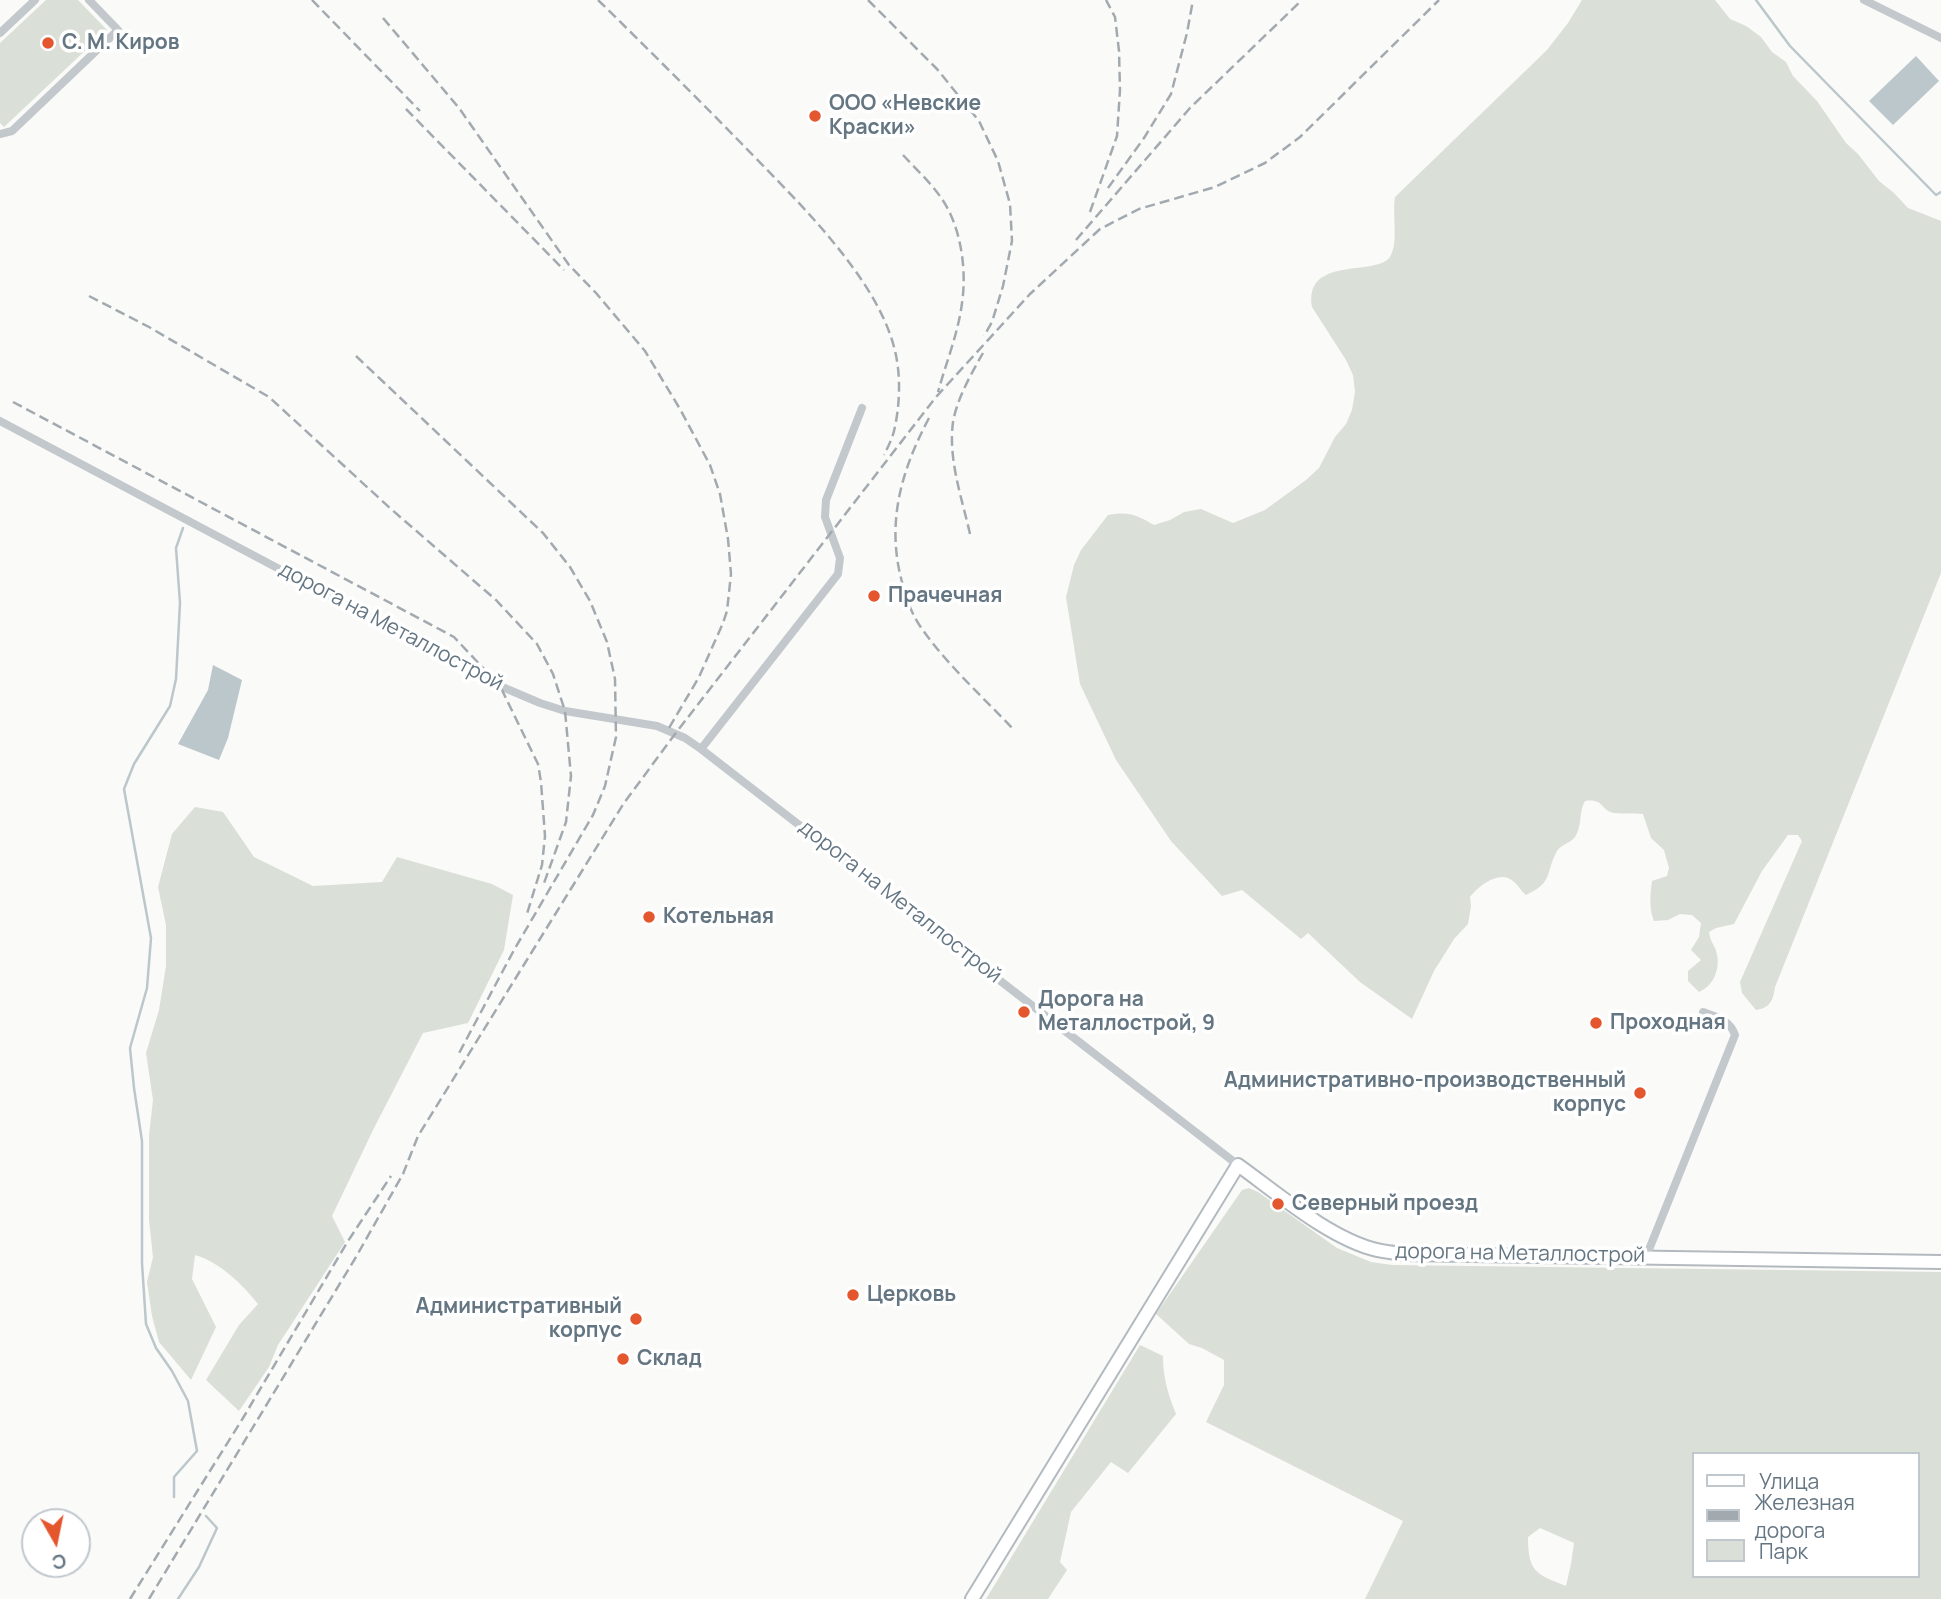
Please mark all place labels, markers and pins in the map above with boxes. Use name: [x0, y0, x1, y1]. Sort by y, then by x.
place label: С. М. Киров: [62, 30, 180, 56]
marker: С. М. Киров: [40, 35, 56, 51]
place label: ООО «Невские Краски»: [829, 91, 981, 141]
marker: ООО «Невские Краски»: [807, 108, 823, 124]
place label: Прачечная: [888, 583, 1002, 609]
marker: Прачечная: [866, 588, 882, 604]
place label: Котельная: [663, 904, 774, 930]
marker: Котельная: [641, 909, 657, 925]
place label: Дорога на Металлострой, 9: [1038, 987, 1215, 1037]
marker: Дорога на Металлострой, 9: [1016, 1004, 1032, 1020]
place label: Проходная: [1610, 1010, 1726, 1036]
marker: Проходная: [1588, 1015, 1604, 1031]
place label: Административно-производственный корпус: [1224, 1068, 1626, 1118]
marker: Административно-производственный корпус: [1632, 1085, 1648, 1101]
place label: Северный проезд: [1292, 1191, 1478, 1217]
marker: Северный проезд: [1270, 1196, 1286, 1212]
place label: Церковь: [867, 1282, 956, 1308]
marker: Церковь: [845, 1287, 861, 1303]
place label: Административный корпус: [416, 1294, 622, 1344]
marker: Административный корпус: [628, 1311, 644, 1327]
place label: Склад: [637, 1346, 702, 1372]
marker: Склад: [615, 1351, 631, 1367]

